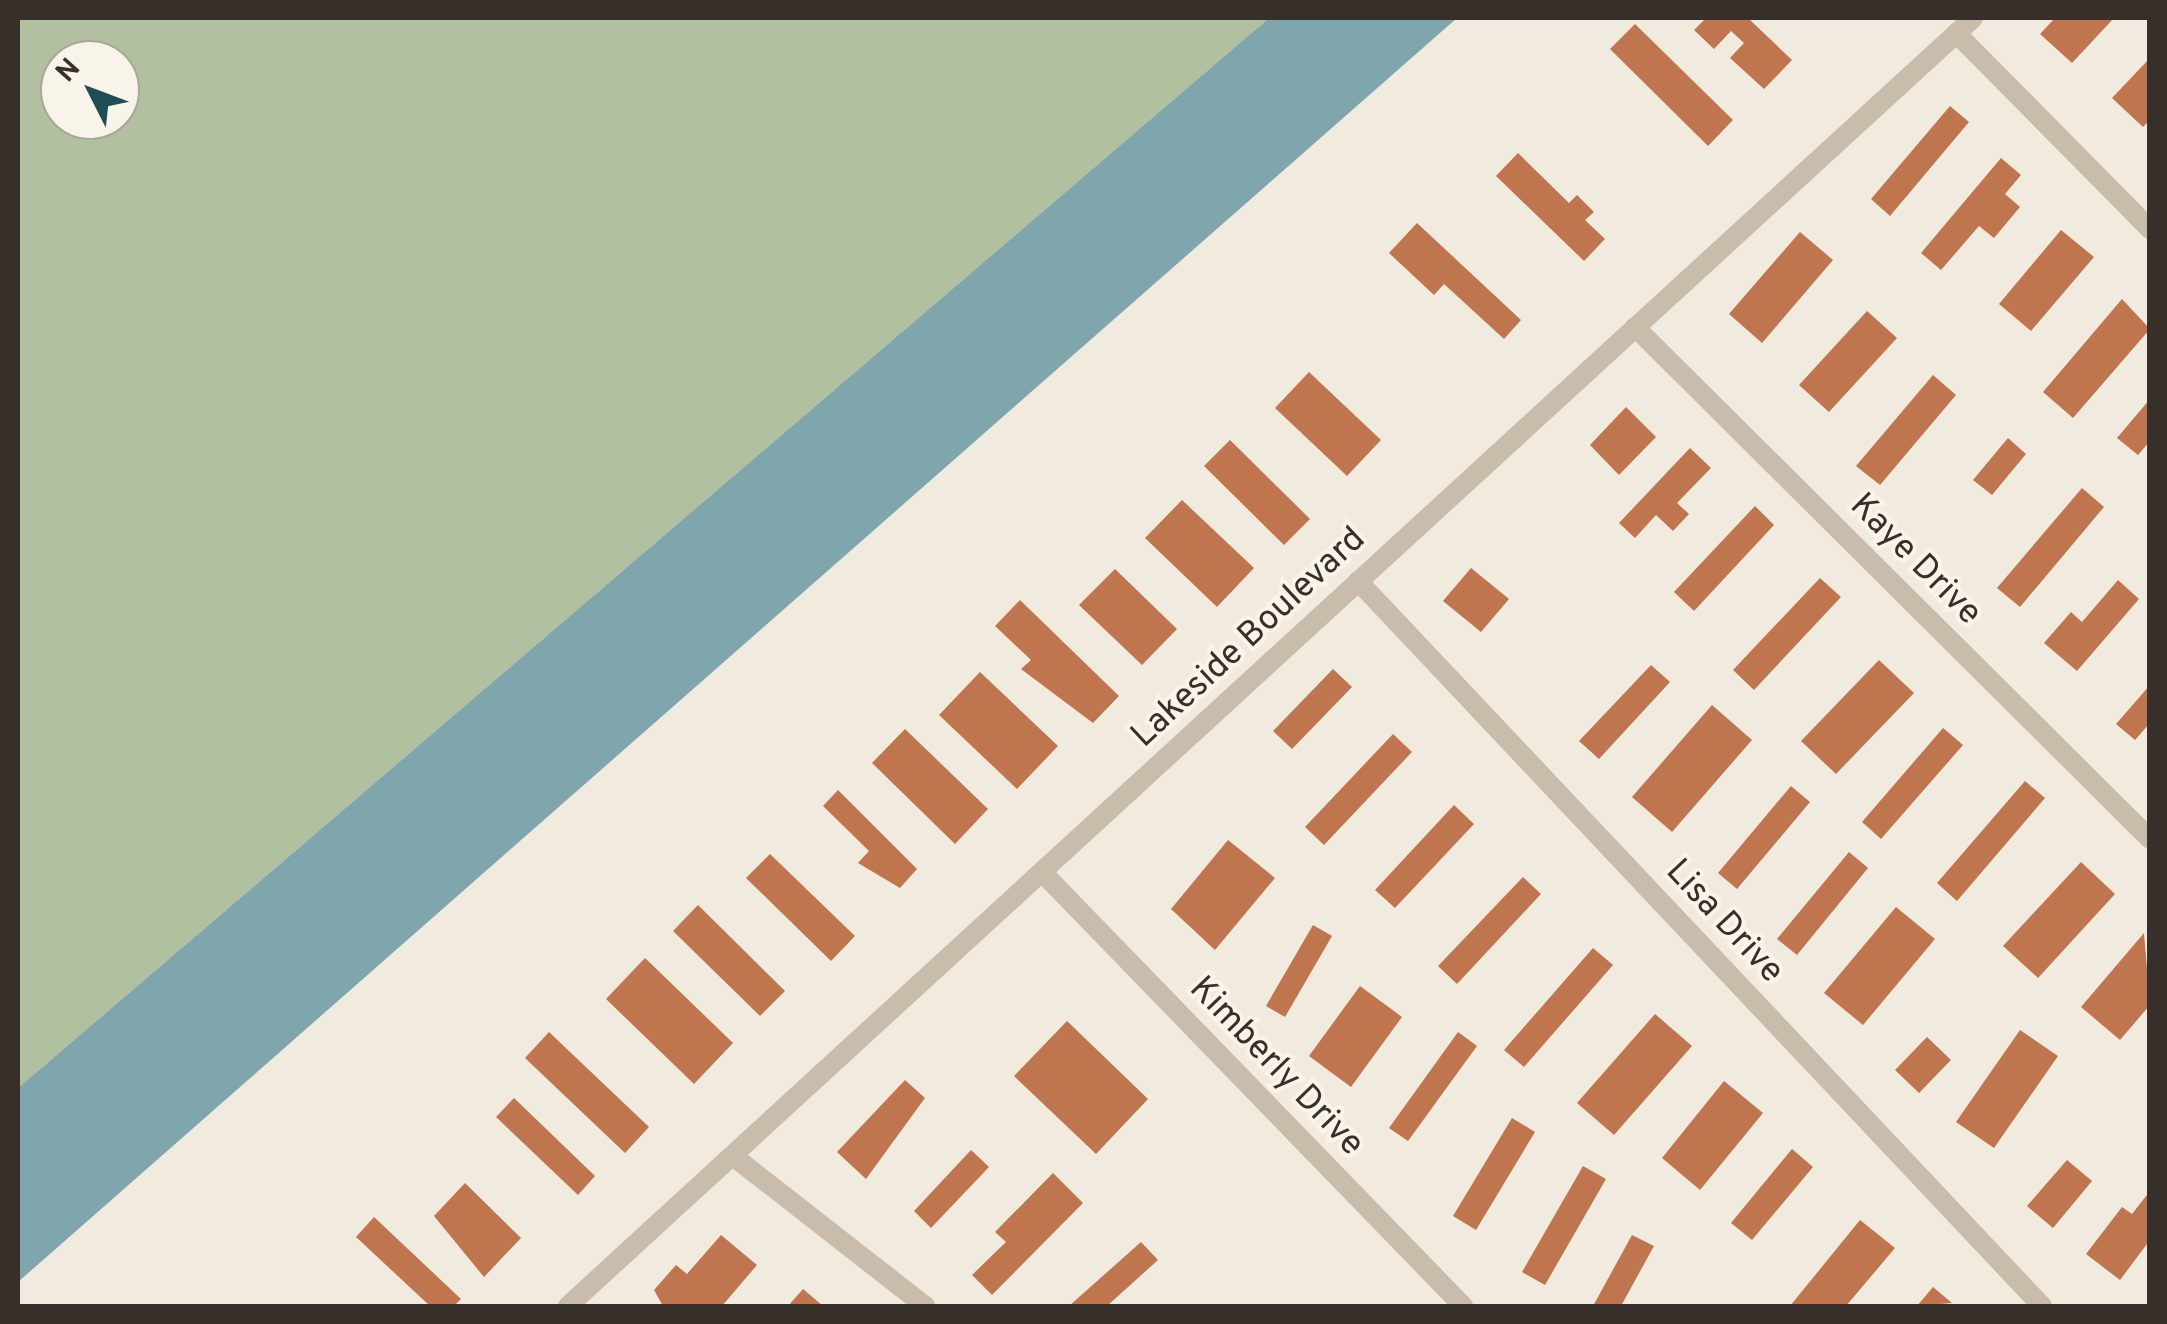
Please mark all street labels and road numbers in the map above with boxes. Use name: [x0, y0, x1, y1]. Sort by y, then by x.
street label: Kaye Drive: [1840, 485, 1990, 635]
street label: Lakeside Boulevard: [1123, 519, 1375, 757]
street label: Lisa Drive: [1656, 851, 1792, 993]
street label: Kimberly Drive: [1180, 968, 1372, 1166]

